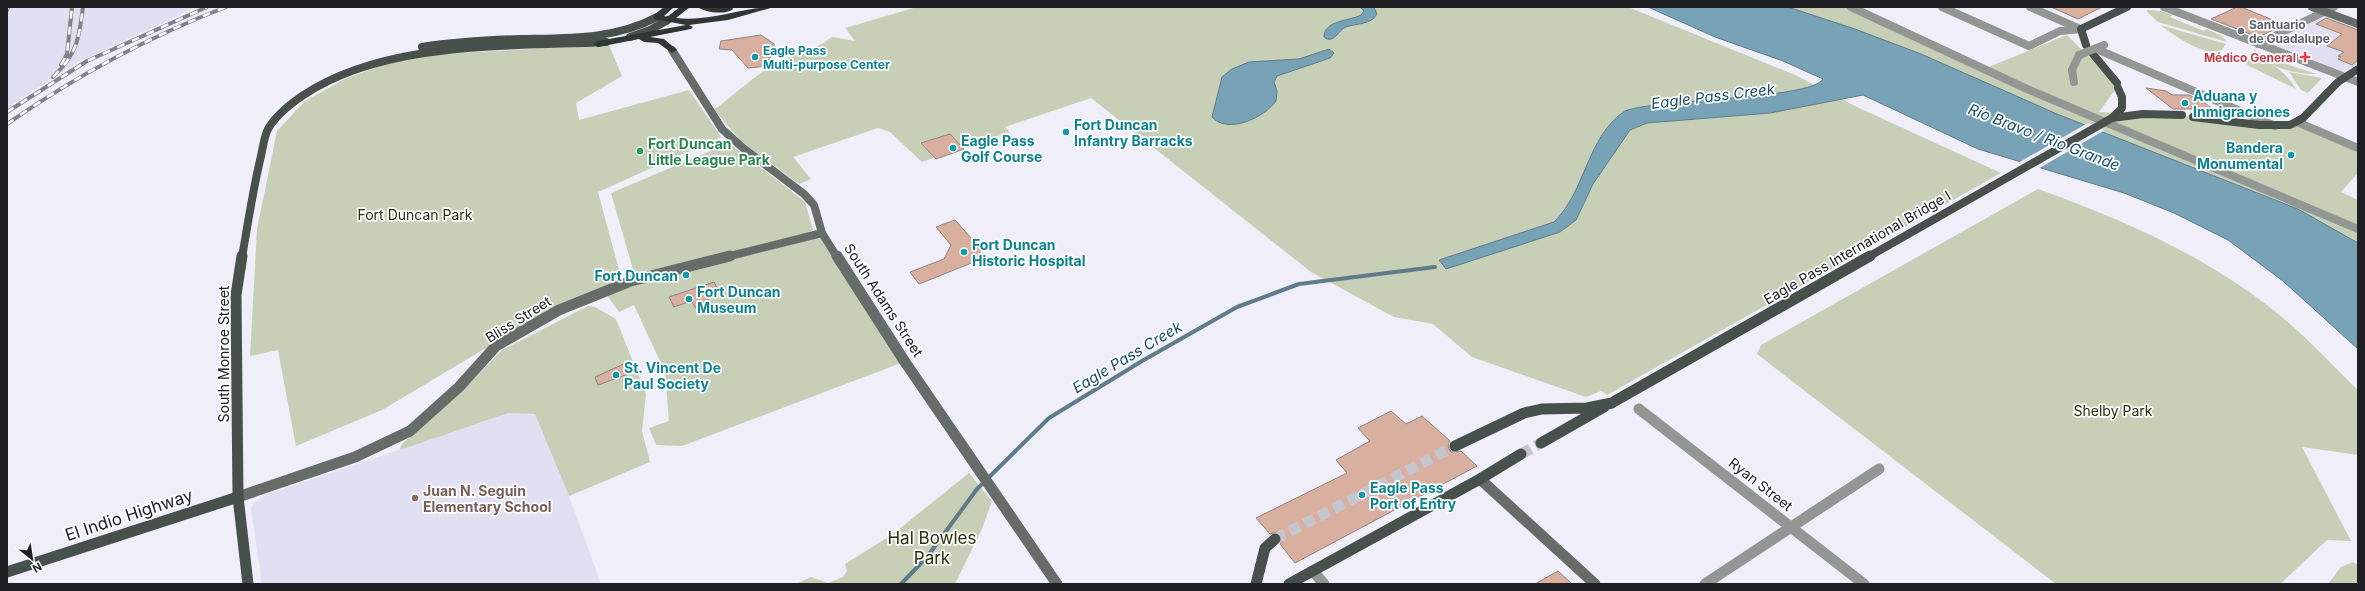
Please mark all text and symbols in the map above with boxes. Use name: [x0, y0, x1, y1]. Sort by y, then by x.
place label: Santuario de Guadalupe: [2249, 17, 2330, 46]
marker: Santuario de Guadalupe: [2236, 26, 2246, 36]
place label: Eagle Pass Multi-purpose Center: [763, 43, 890, 72]
place label: Médico General: [2204, 50, 2296, 65]
marker: Médico General: [2299, 51, 2311, 63]
marker: Eagle Pass Multi-purpose Center: [750, 52, 760, 62]
water label: Eagle Pass Creek: [1650, 79, 1777, 113]
place label: Aduana y Inmigraciones: [2193, 87, 2290, 120]
marker: Aduana y Inmigraciones: [2180, 98, 2190, 108]
water label: Río Bravo / Rio Grande: [1966, 99, 2122, 175]
place label: Fort Duncan Infantry Barracks: [1074, 116, 1193, 149]
marker: Fort Duncan Infantry Barracks: [1061, 127, 1071, 137]
place label: Eagle Pass Golf Course: [961, 132, 1042, 165]
place label: Fort Duncan Little League Park: [648, 135, 771, 168]
place label: Bandera Monumental: [2197, 139, 2283, 172]
marker: Eagle Pass Golf Course: [948, 143, 958, 153]
marker: Fort Duncan Little League Park: [635, 146, 645, 156]
marker: Bandera Monumental: [2286, 150, 2296, 160]
street label: Eagle Pass International Bridge I: [1761, 186, 1953, 308]
park label: Fort Duncan Park: [358, 206, 473, 223]
place label: Fort Duncan Historic Hospital: [972, 236, 1085, 269]
street label: South Adams Street: [841, 240, 927, 360]
marker: Fort Duncan Historic Hospital: [959, 247, 969, 257]
place label: Fort Duncan: [594, 267, 678, 284]
marker: Fort Duncan: [681, 270, 691, 280]
place label: Fort Duncan Museum: [697, 283, 781, 316]
street label: South Monroe Street: [215, 285, 232, 422]
street label: Bliss Street: [482, 292, 554, 346]
marker: Fort Duncan Museum: [684, 294, 694, 304]
water label: Eagle Pass Creek: [1069, 316, 1186, 397]
place label: St. Vincent De Paul Society: [624, 359, 721, 392]
marker: St. Vincent De Paul Society: [611, 370, 621, 380]
park label: Shelby Park: [2074, 402, 2153, 419]
street label: Ryan Street: [1726, 454, 1797, 514]
place label: Eagle Pass Port of Entry: [1370, 479, 1457, 512]
place label: Juan N. Seguin Elementary School: [423, 482, 552, 515]
street label: El Indio Highway: [63, 485, 196, 545]
marker: Eagle Pass Port of Entry: [1357, 490, 1367, 500]
marker: Juan N. Seguin Elementary School: [410, 493, 420, 503]
park label: Hal Bowles Park: [887, 528, 977, 568]
north arrow: [12, 539, 52, 579]
text: N: [30, 560, 44, 576]

